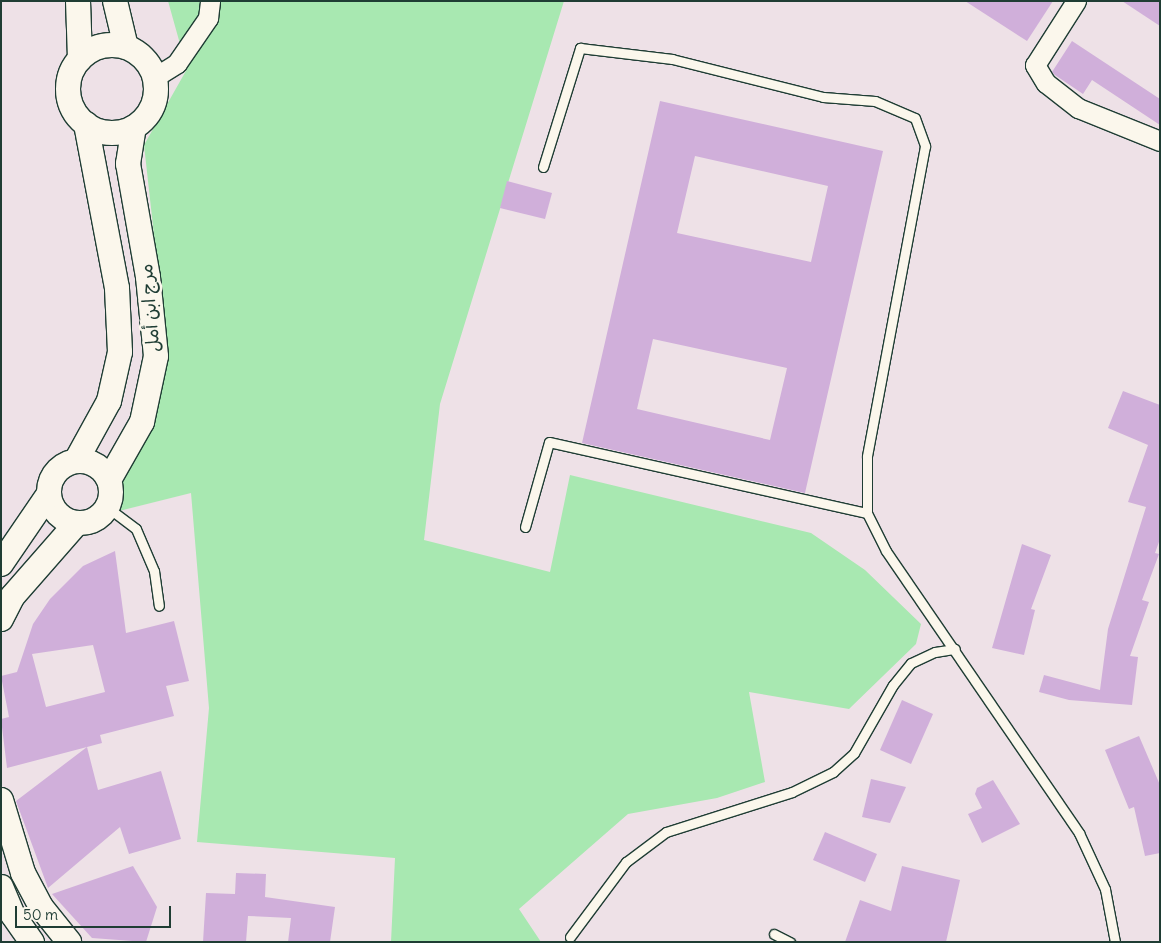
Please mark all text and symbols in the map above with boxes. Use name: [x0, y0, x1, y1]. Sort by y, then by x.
street label: مرج ابن أمل: [135, 263, 165, 353]
scale bar: [18, 896, 174, 928]
text: 50 m: [23, 905, 58, 924]

